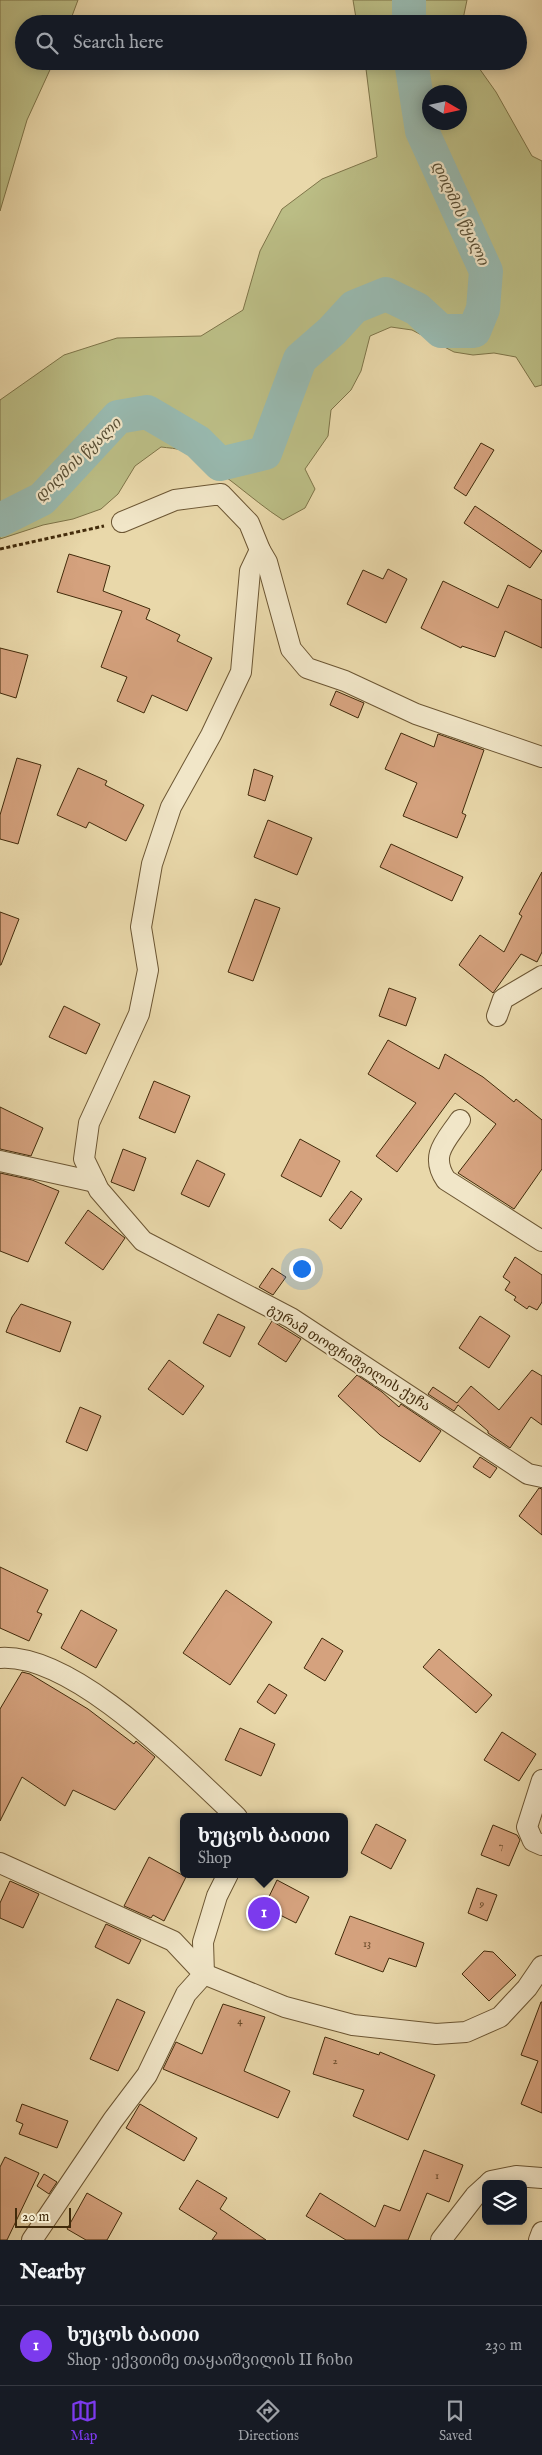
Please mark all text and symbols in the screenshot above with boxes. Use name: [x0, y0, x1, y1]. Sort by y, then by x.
search box: [15, 15, 527, 70]
icon: search: [33, 29, 61, 57]
text: Search here: [73, 31, 164, 55]
north arrow: [422, 85, 467, 130]
water label: დიღმის წყალი: [427, 158, 493, 270]
water label: დიღმის წყალი: [31, 413, 126, 506]
your location: [289, 1256, 315, 1282]
street label: გურამ თოფჩიშვილის ქუჩა: [264, 1300, 434, 1416]
popup: [180, 1813, 348, 1878]
text: ხუცოს ბაითი: [198, 1825, 330, 1849]
house number: 7: [498, 1839, 504, 1853]
text: Shop: [198, 1849, 232, 1869]
pin: 1: [248, 1894, 280, 1932]
house number: 9: [479, 1897, 485, 1911]
house number: 13: [363, 1937, 371, 1951]
house number: 4: [237, 2014, 243, 2028]
house number: 2: [332, 2054, 338, 2068]
house number: 1: [435, 2169, 439, 2183]
map controls: [482, 2180, 527, 2225]
button: layers: [482, 2180, 527, 2225]
scale bar: [15, 2205, 71, 2228]
text: 20 m: [22, 2208, 49, 2226]
text: Nearby: [20, 2259, 85, 2286]
text: ხუცოს ბაითი: [67, 2324, 200, 2348]
text: 1: [33, 2336, 39, 2356]
text: 230 m: [485, 2336, 522, 2356]
text: Shop · ექვთიმე თაყაიშვილის II ჩიხი: [67, 2351, 353, 2371]
tab: Map: [70, 2397, 98, 2445]
tab: Directions: [238, 2397, 299, 2445]
tab: Saved: [439, 2397, 472, 2445]

